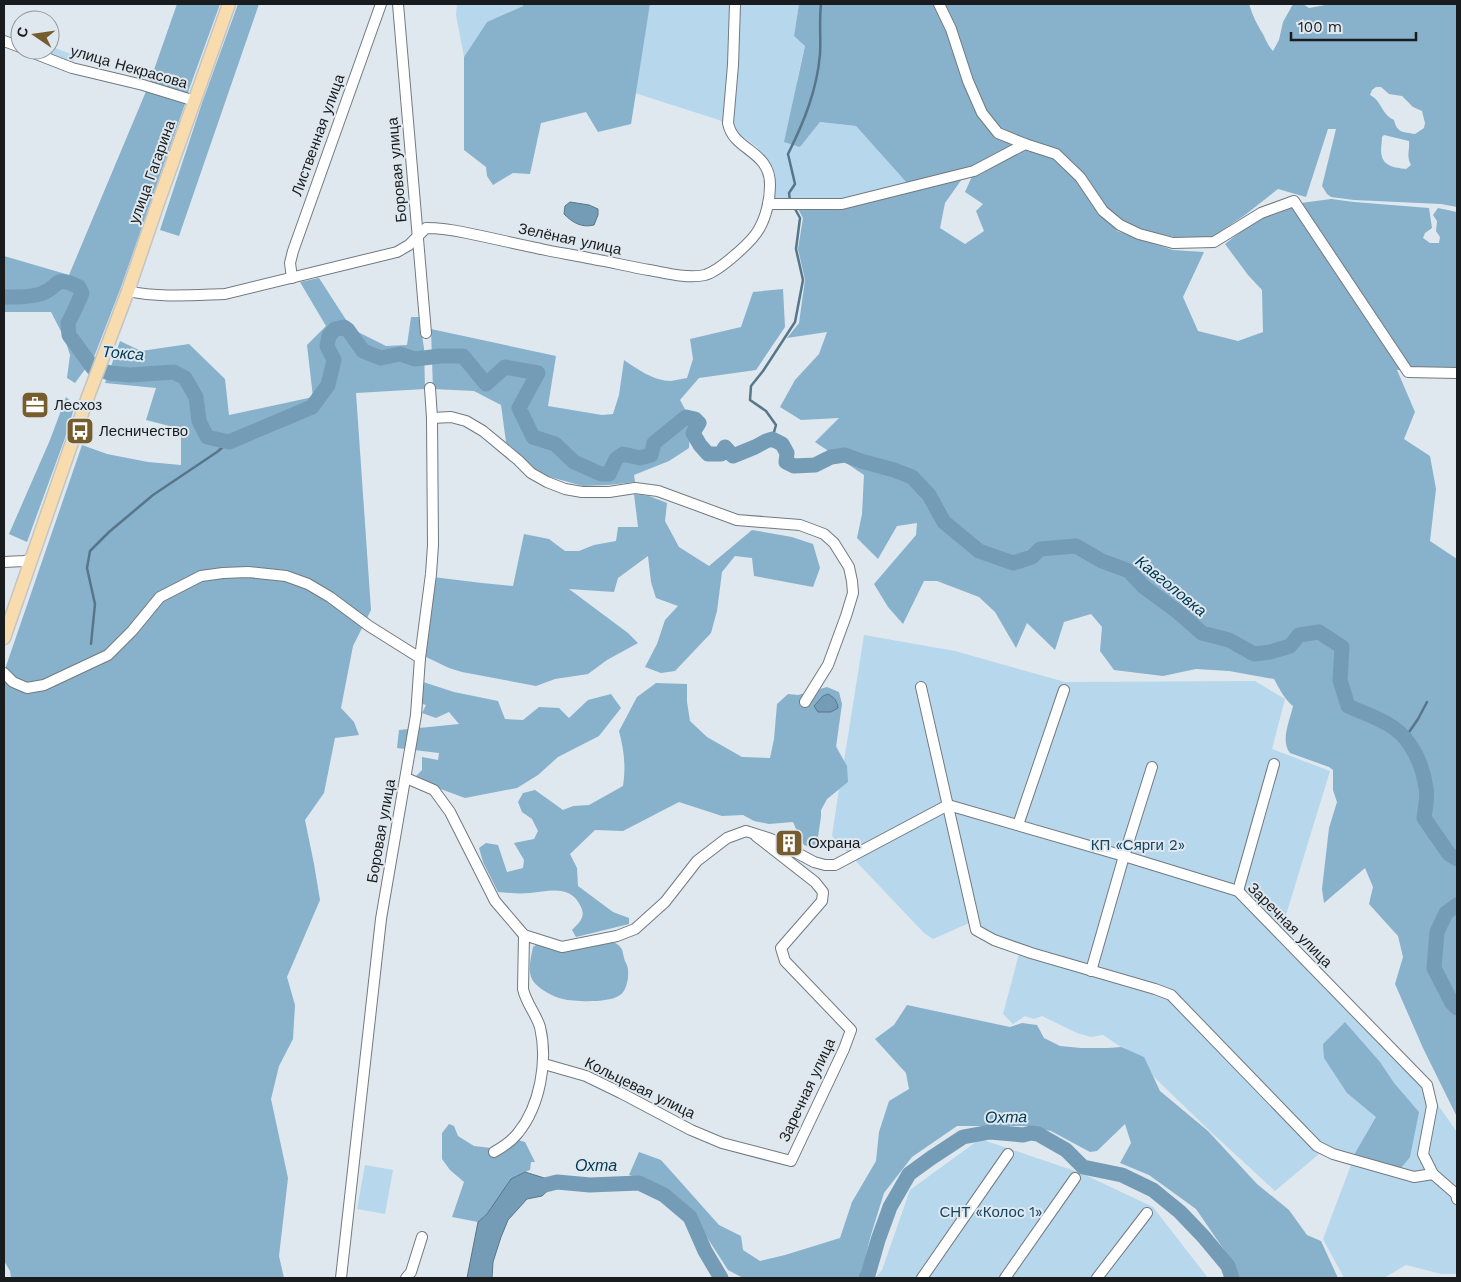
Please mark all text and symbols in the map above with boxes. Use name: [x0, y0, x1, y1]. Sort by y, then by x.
north arrow: [10, 10, 60, 60]
scale bar: [1291, 10, 1416, 42]
text: 100 m: [1298, 18, 1342, 36]
text: С: [13, 25, 31, 39]
street label: улица Некрасова: [68, 42, 190, 92]
street label: Лиственная улица: [288, 71, 349, 198]
street label: Боровая улица: [383, 116, 411, 223]
street label: улица Гагарина: [125, 117, 179, 226]
street label: Зелёная улица: [517, 219, 624, 259]
water label: Токса: [101, 342, 145, 364]
office icon: Лесхоз: [20, 390, 50, 420]
place label: Лесхоз: [54, 396, 102, 414]
bus stop icon: Лесничество: [65, 416, 95, 446]
place label: Лесничество: [99, 422, 188, 440]
water label: Кавголовка: [1132, 552, 1210, 620]
street label: Боровая улица: [363, 777, 399, 885]
building icon: Охрана: [774, 828, 804, 858]
place label: Охрана: [808, 834, 861, 852]
park label: КП «Сярги 2»: [1091, 836, 1185, 854]
street label: Заречная улица: [1244, 879, 1337, 972]
street label: Заречная улица: [775, 1035, 839, 1145]
street label: Кольцевая улица: [582, 1053, 699, 1123]
water label: Охта: [985, 1107, 1027, 1127]
water label: Охта: [575, 1156, 617, 1175]
park label: СНТ «Колос 1»: [940, 1203, 1042, 1221]

